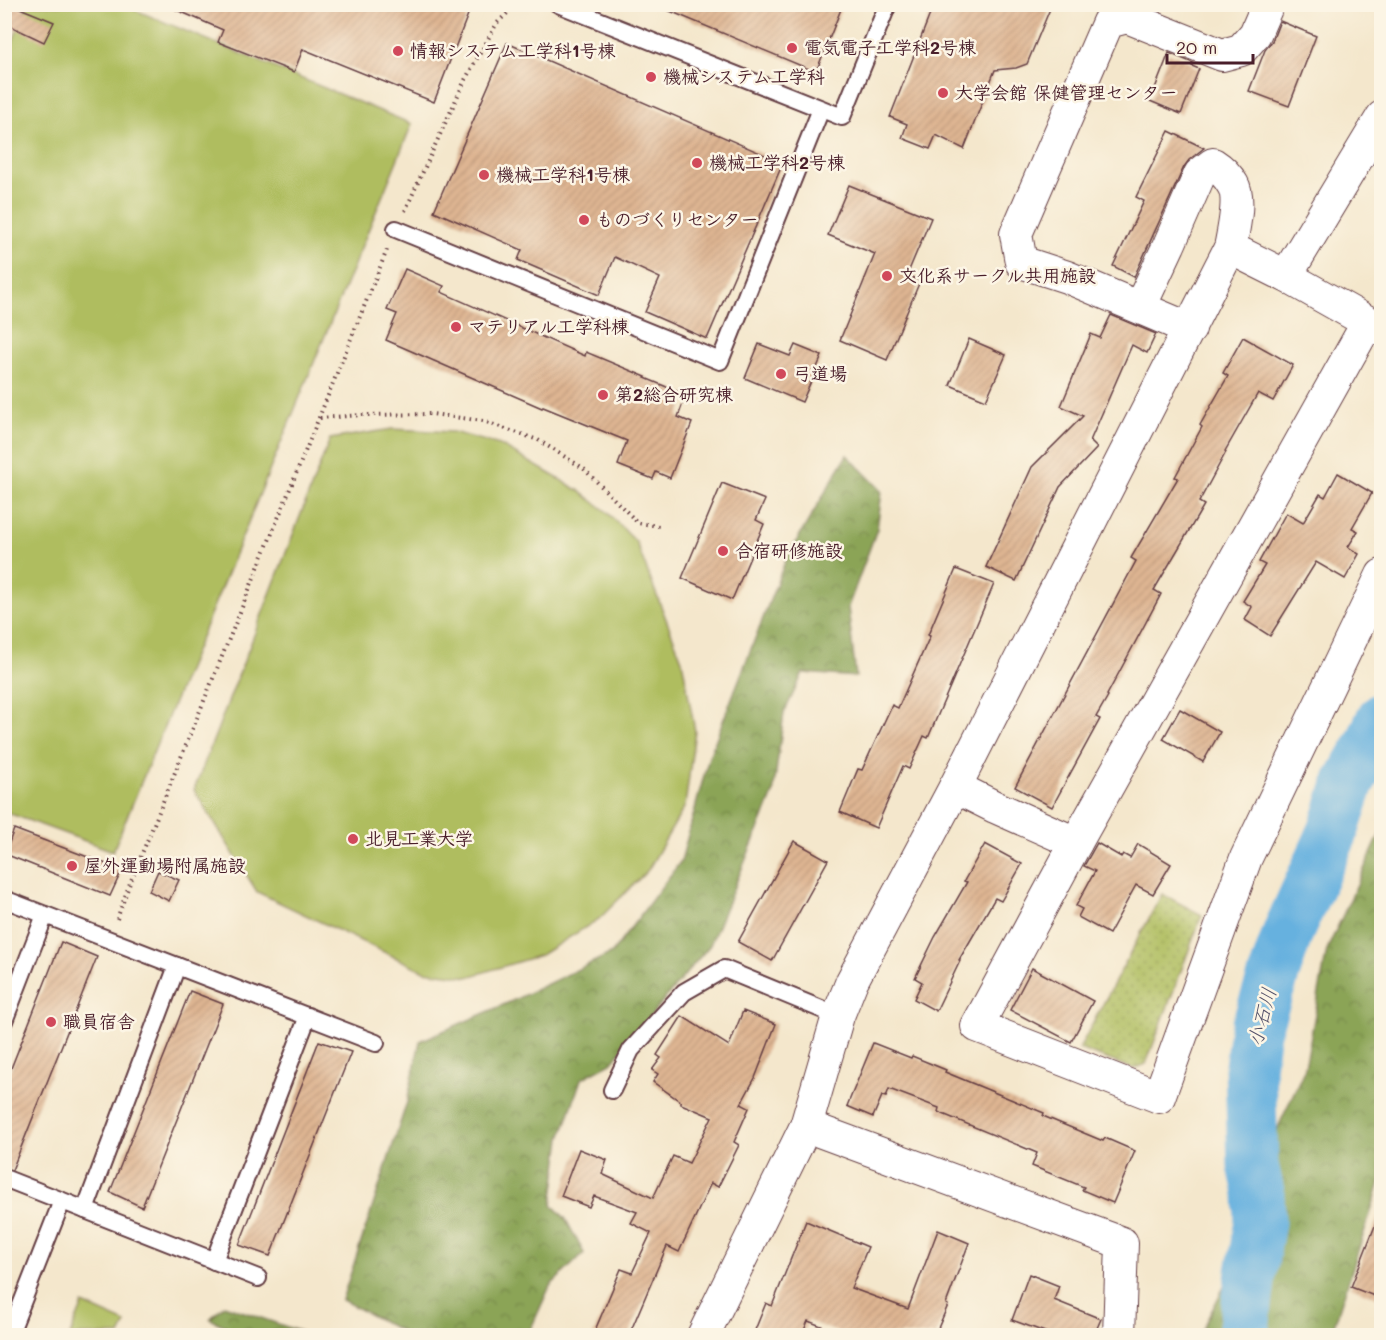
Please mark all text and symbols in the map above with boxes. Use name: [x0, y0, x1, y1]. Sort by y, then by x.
scale bar: [1167, 27, 1252, 65]
place label: 電気電子工学科2号棟: [804, 35, 976, 59]
text: 20 m: [1176, 35, 1217, 59]
place label: 情報システム工学科1号棟: [410, 38, 616, 62]
marker: 電気電子工学科2号棟: [785, 41, 799, 55]
marker: 情報システム工学科1号棟: [391, 44, 405, 58]
place label: 機械システム工学科: [663, 64, 825, 88]
marker: 機械システム工学科: [644, 70, 658, 84]
place label: 大学会館 保健管理センター: [955, 80, 1177, 104]
marker: 大学会館 保健管理センター: [936, 86, 950, 100]
place label: 機械工学科2号棟: [709, 150, 845, 174]
marker: 機械工学科2号棟: [690, 156, 704, 170]
place label: 機械工学科1号棟: [496, 162, 630, 186]
marker: 機械工学科1号棟: [477, 168, 491, 182]
place label: ものづくりセンター: [596, 207, 759, 231]
marker: ものづくりセンター: [577, 213, 591, 227]
place label: 文化系サークル共用施設: [899, 263, 1096, 287]
marker: 文化系サークル共用施設: [880, 269, 894, 283]
place label: マテリアル工学科棟: [468, 314, 629, 338]
marker: マテリアル工学科棟: [449, 320, 463, 334]
place label: 弓道場: [793, 361, 847, 385]
marker: 弓道場: [774, 367, 788, 381]
place label: 第2総合研究棟: [615, 382, 733, 406]
marker: 第2総合研究棟: [596, 388, 610, 402]
place label: 合宿研修施設: [735, 538, 843, 562]
marker: 合宿研修施設: [716, 544, 730, 558]
place label: 北見工業大学: [365, 826, 473, 850]
marker: 北見工業大学: [346, 832, 360, 846]
place label: 屋外運動場附属施設: [84, 853, 246, 877]
marker: 屋外運動場附属施設: [65, 859, 79, 873]
water label: 小石川: [1241, 984, 1281, 1049]
place label: 職員宿舎: [63, 1009, 135, 1033]
marker: 職員宿舎: [44, 1015, 58, 1029]

